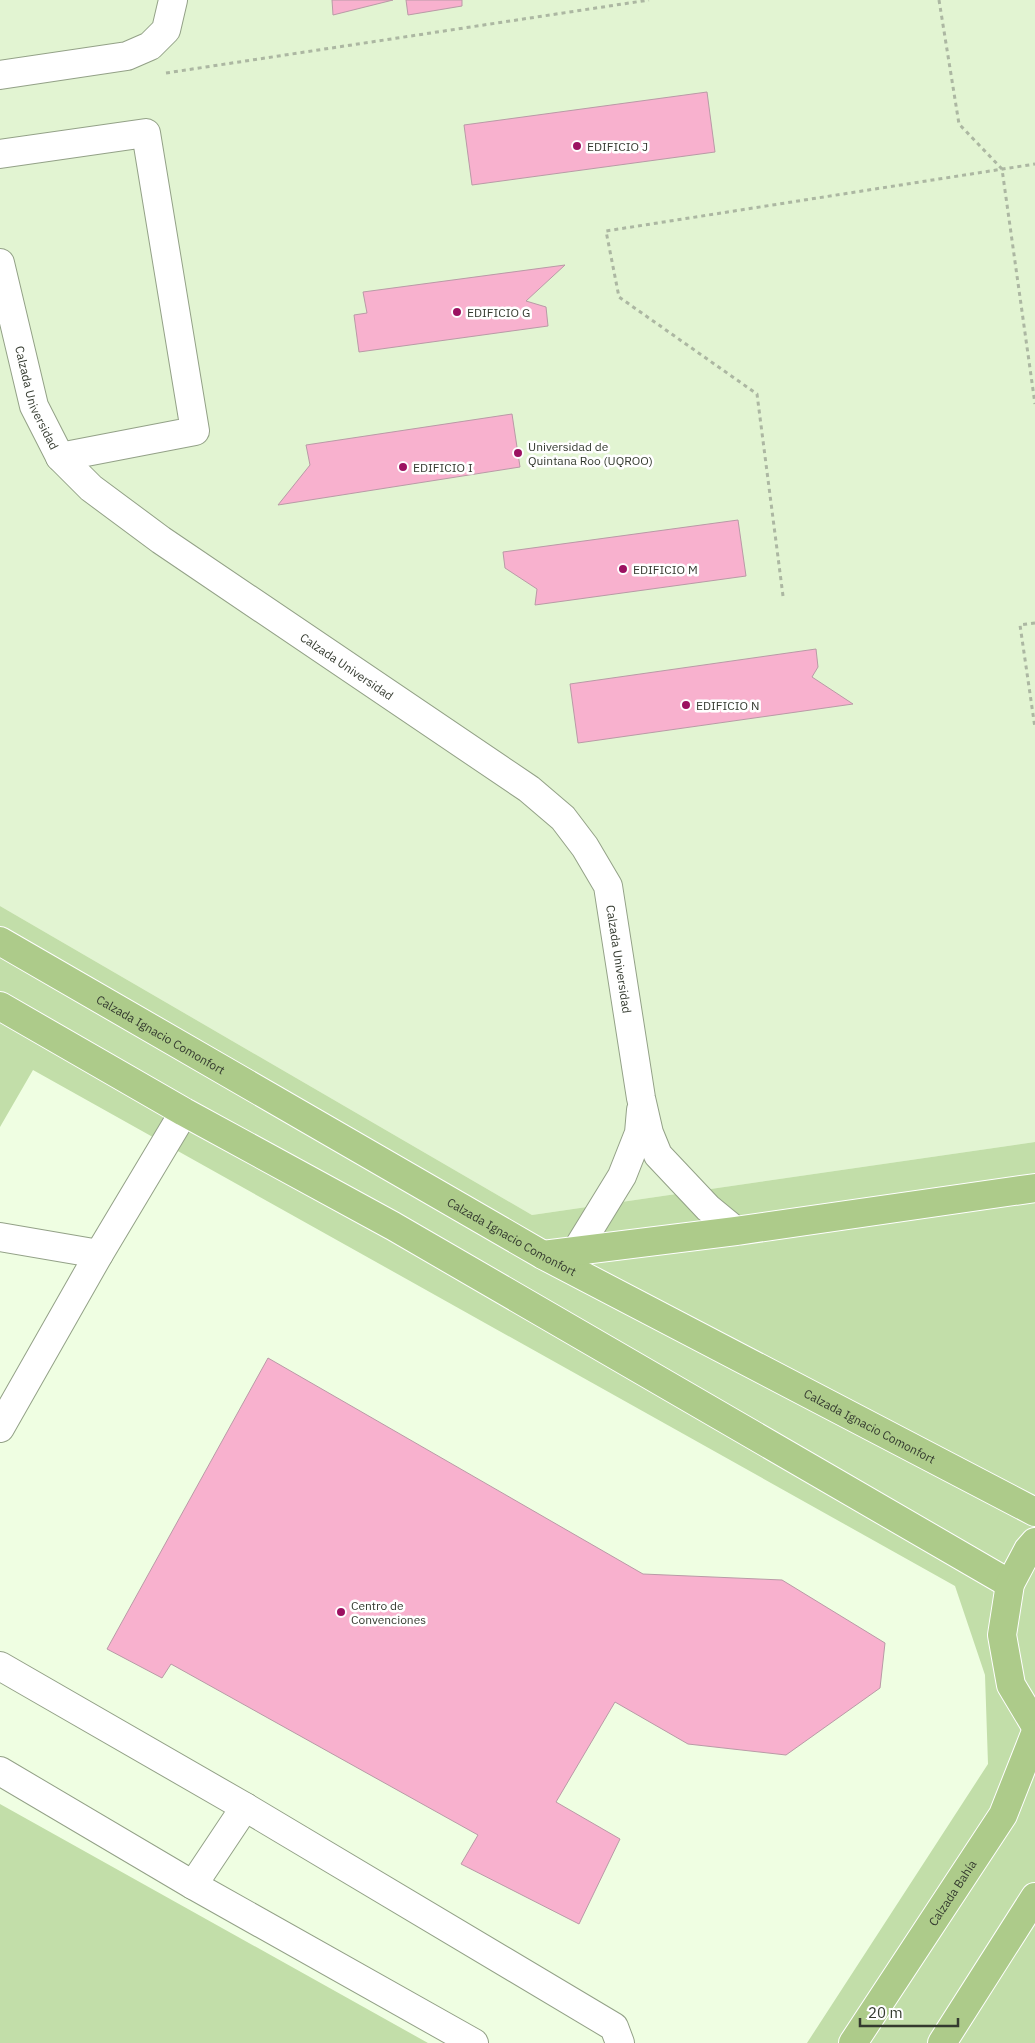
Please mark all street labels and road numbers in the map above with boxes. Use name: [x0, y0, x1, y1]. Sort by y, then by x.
street label: Calzada Universidad: [12, 344, 62, 452]
street label: Calzada Universidad: [298, 629, 397, 703]
street label: Calzada Universidad: [604, 904, 635, 1014]
street label: Calzada Ignacio Comonfort: [94, 991, 228, 1077]
street label: Calzada Ignacio Comonfort: [445, 1194, 579, 1279]
street label: Calzada Ignacio Comonfort: [802, 1385, 938, 1466]
street label: Calzada Bahía: [925, 1856, 979, 1928]

